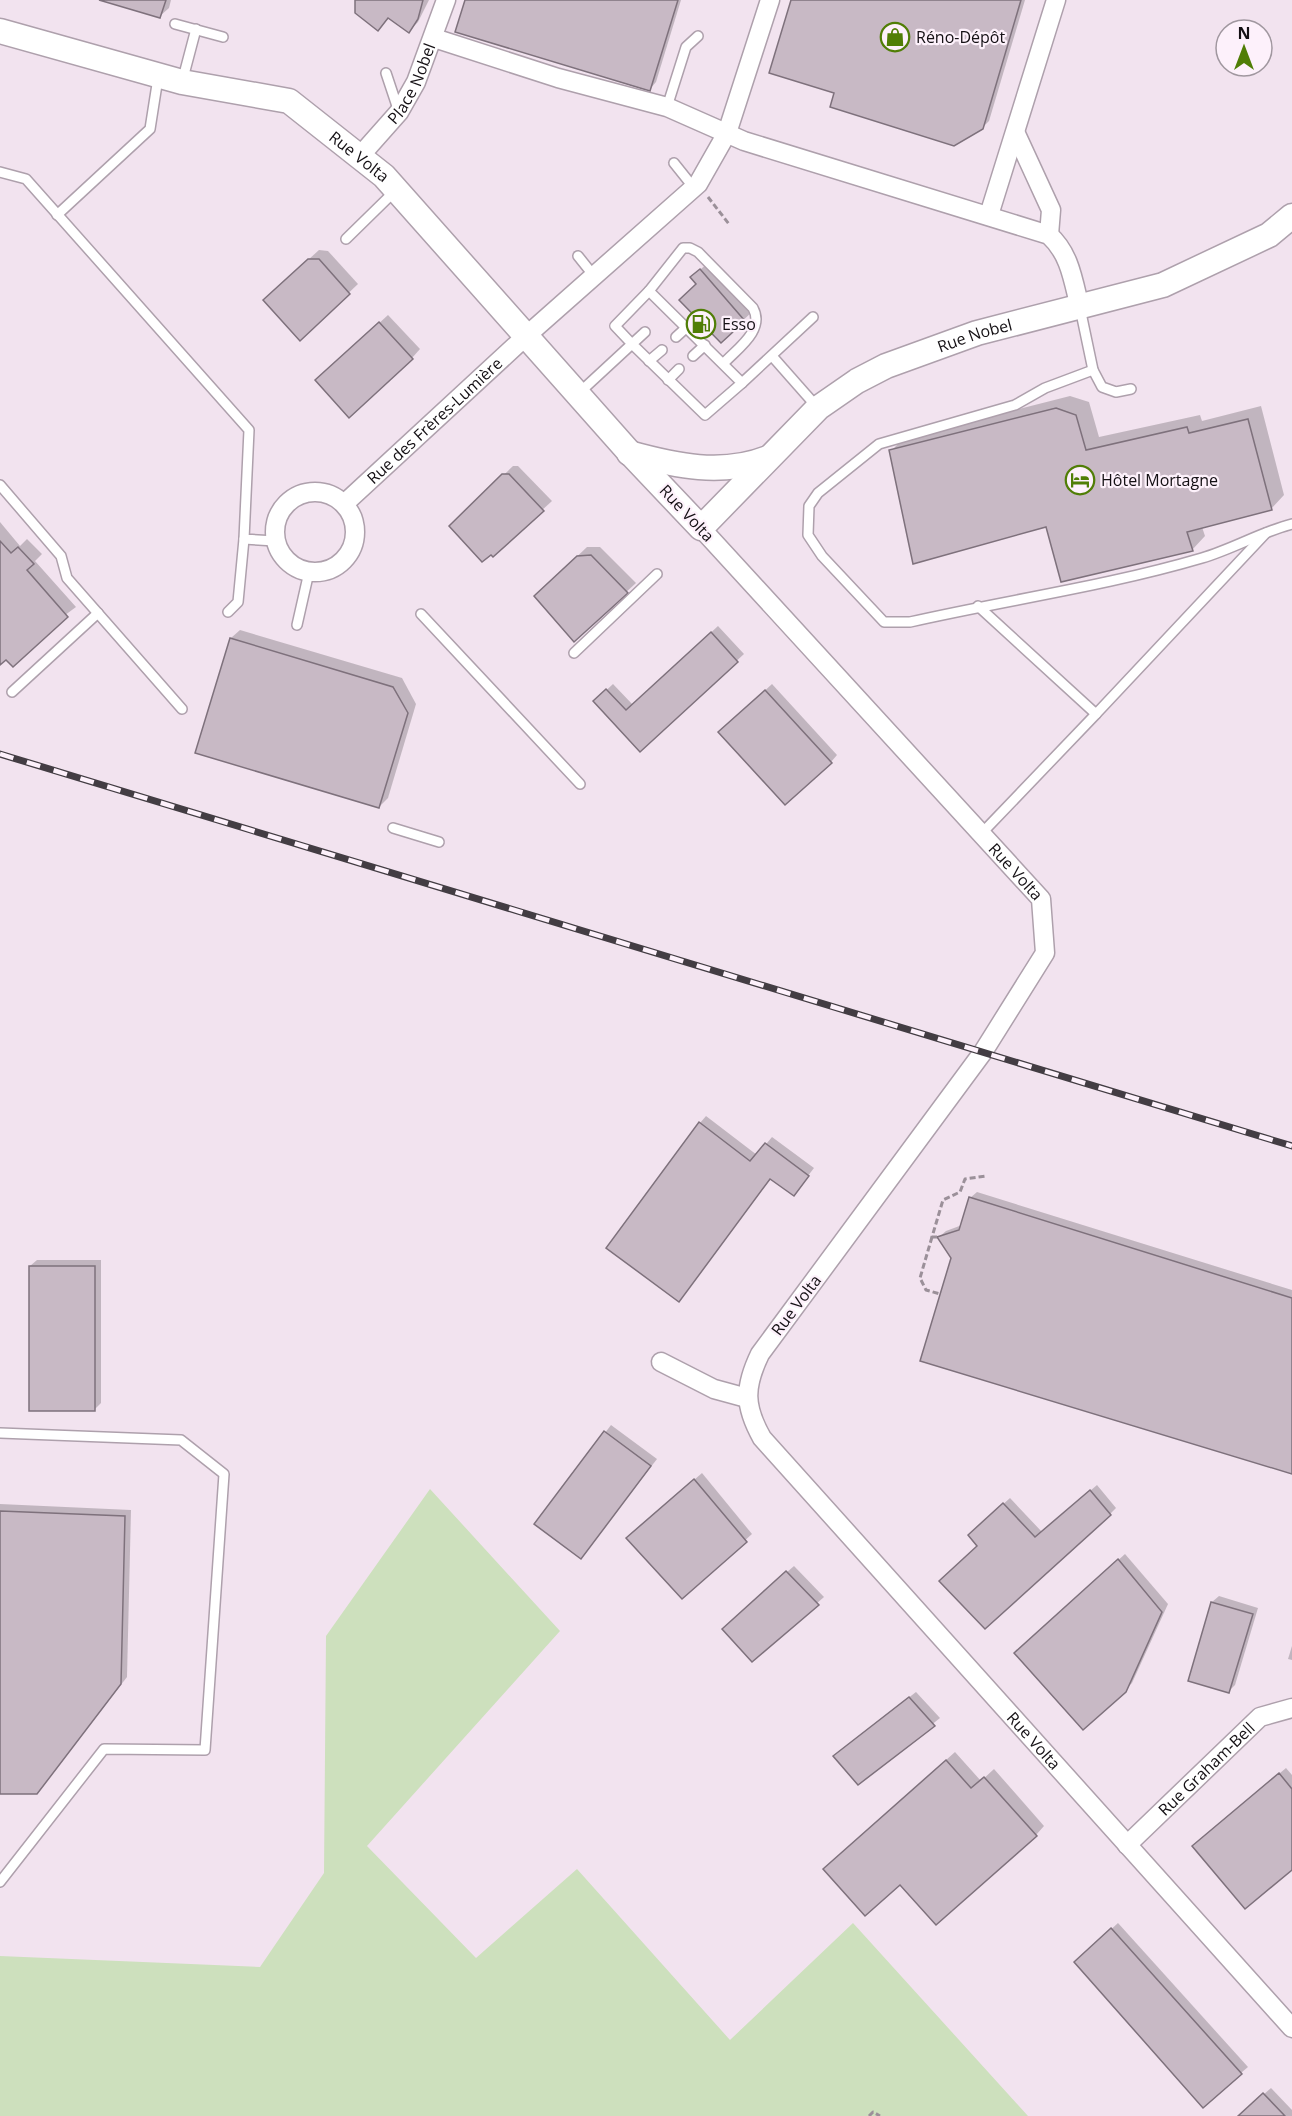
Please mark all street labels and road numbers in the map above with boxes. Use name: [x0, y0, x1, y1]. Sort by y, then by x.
street label: Place Nobel: [382, 40, 440, 129]
street label: Rue Volta: [325, 126, 394, 187]
street label: Rue Nobel: [934, 313, 1014, 358]
street label: Rue des Frères-Lumière: [362, 352, 507, 489]
street label: Rue Volta: [655, 480, 719, 546]
street label: Rue Volta: [984, 838, 1048, 905]
street label: Rue Volta: [766, 1270, 826, 1340]
street label: Rue Volta: [1002, 1707, 1066, 1774]
street label: Rue Graham-Bell: [1153, 1717, 1259, 1820]

